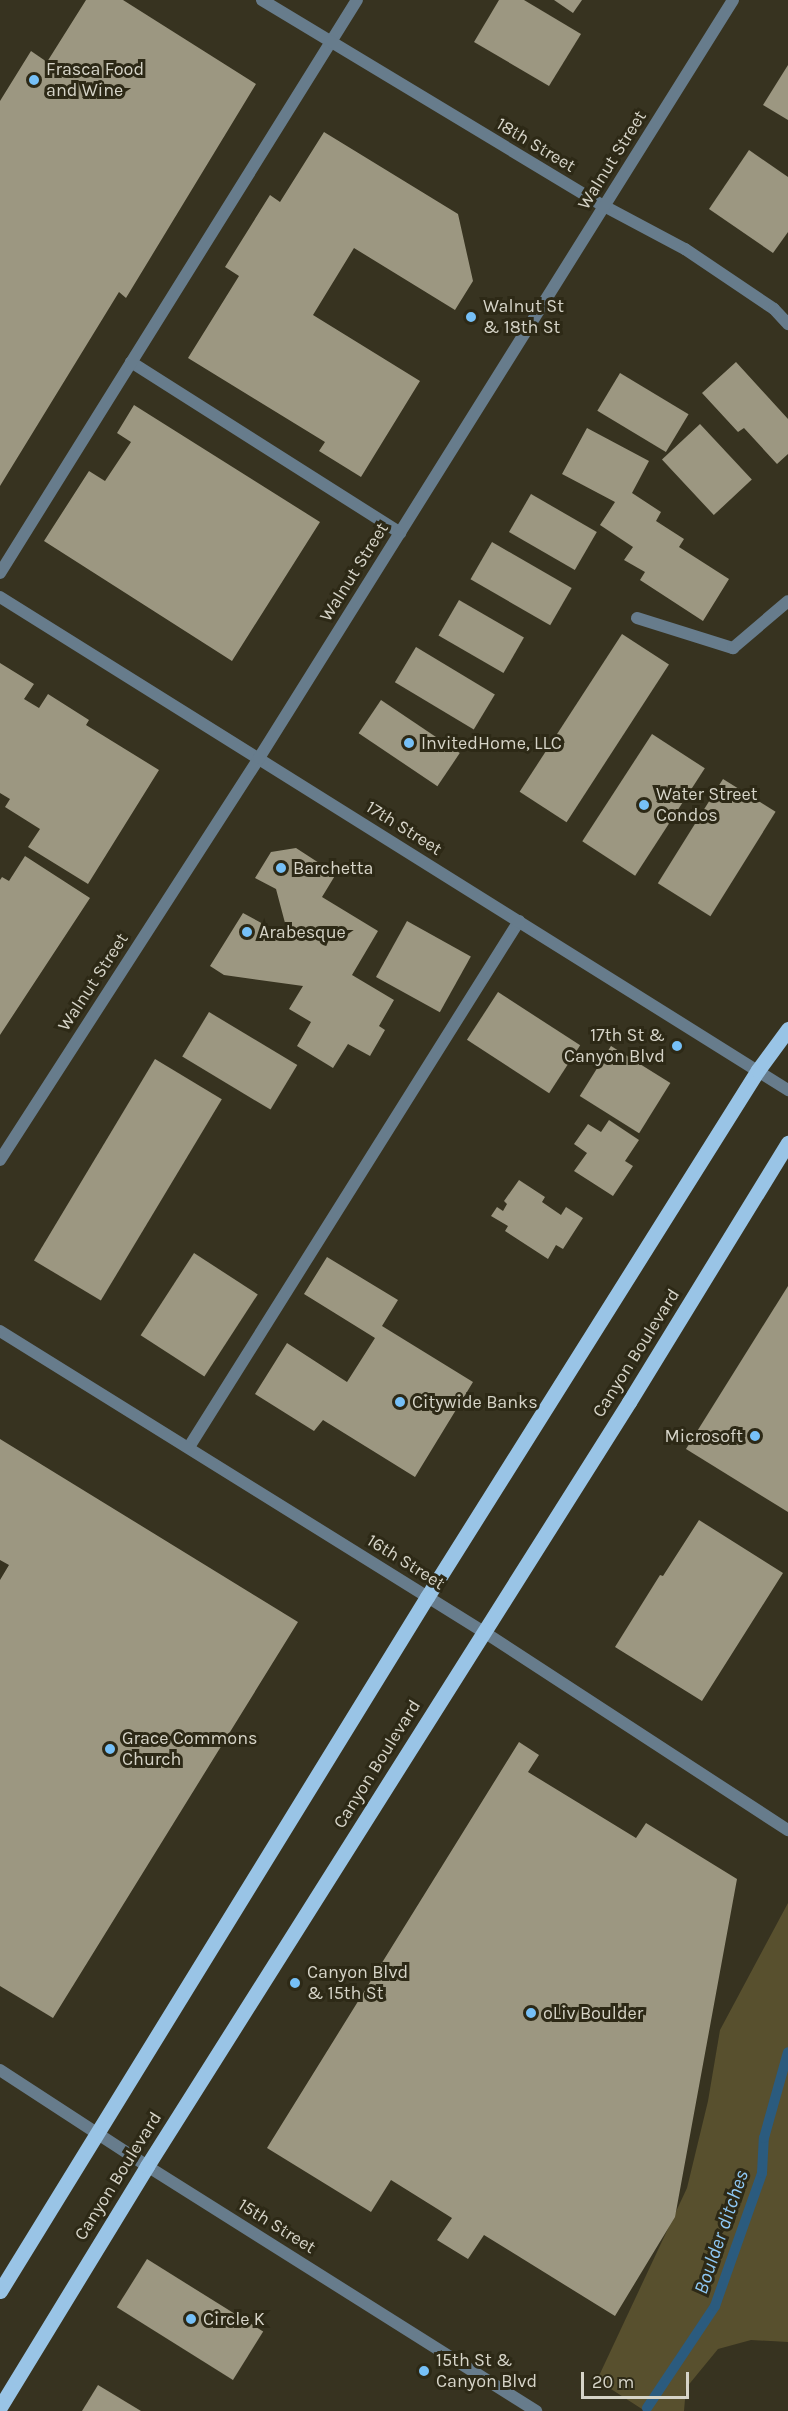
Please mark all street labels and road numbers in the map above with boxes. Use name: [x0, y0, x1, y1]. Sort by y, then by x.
street label: Walnut Street: [573, 106, 651, 214]
street label: 18th Street: [493, 113, 579, 177]
street label: Walnut Street: [315, 518, 393, 626]
street label: 17th Street: [362, 796, 446, 860]
street label: Walnut Street: [53, 929, 133, 1035]
street label: Canyon Boulevard: [588, 1285, 684, 1421]
street label: 16th Street: [363, 1530, 449, 1594]
street label: Canyon Boulevard: [329, 1696, 425, 1832]
street label: Canyon Boulevard: [70, 2108, 166, 2244]
street label: 15th Street: [234, 2194, 320, 2258]

